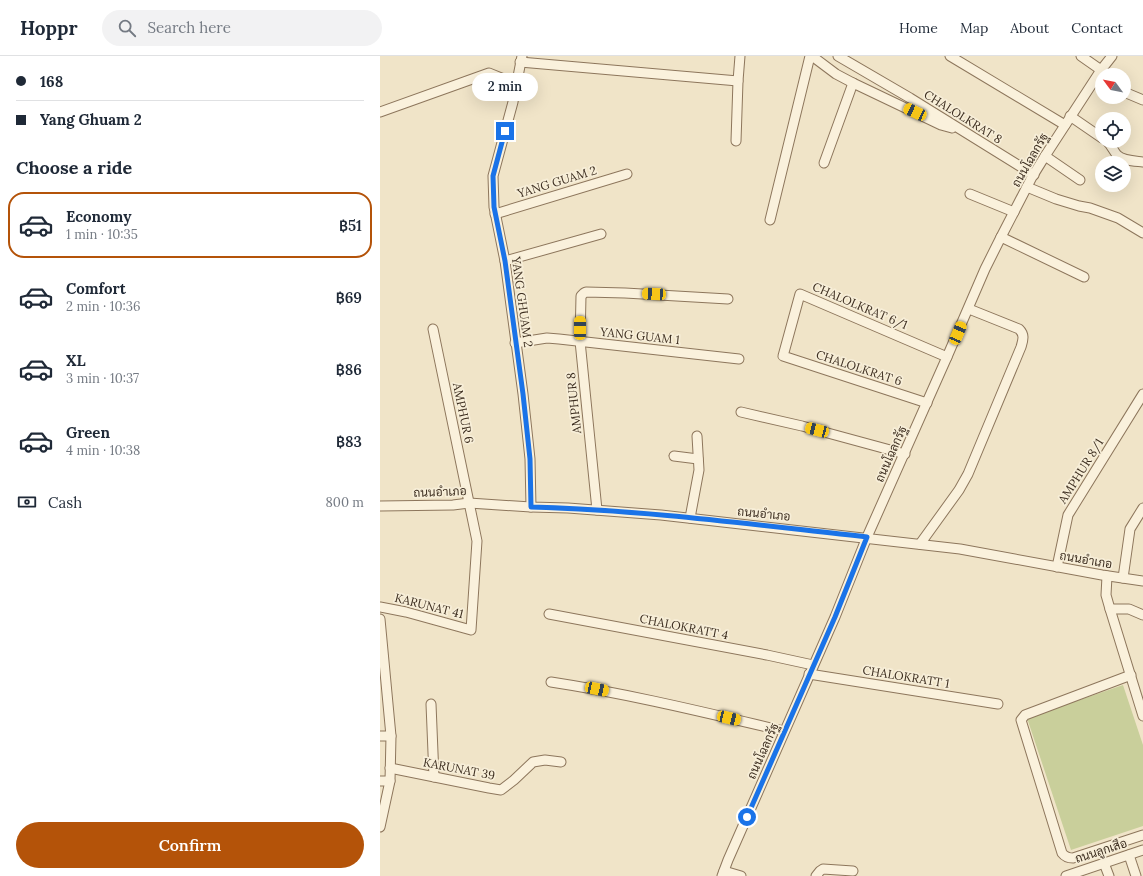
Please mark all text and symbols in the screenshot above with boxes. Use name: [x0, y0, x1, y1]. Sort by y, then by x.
search box: [102, 10, 382, 46]
text: Hoppr: [20, 16, 78, 40]
icon: search: [116, 17, 138, 39]
text: Search here: [148, 18, 231, 37]
text: Home: [899, 19, 938, 37]
text: Map: [960, 19, 988, 37]
text: About: [1010, 19, 1049, 37]
text: Contact: [1071, 19, 1123, 37]
north arrow: [1095, 68, 1131, 104]
map controls: [1095, 68, 1131, 192]
text: 168: [40, 72, 63, 91]
callout: 2 min: [472, 73, 538, 101]
text: 2 min: [488, 78, 522, 95]
street label: CHALOLKRAT 8: [921, 87, 1005, 147]
car: [902, 101, 928, 123]
text: Yang Ghuam 2: [40, 110, 142, 129]
button: locate: [1095, 112, 1131, 148]
route end: [496, 122, 514, 140]
street label: ถนนโฉลกรัฐ: [1008, 130, 1052, 190]
text: Choose a ride: [16, 156, 132, 179]
button: layers: [1095, 156, 1131, 192]
street label: YANG GUAM 2: [514, 162, 598, 201]
icon: car: [18, 207, 54, 243]
text: Economy: [66, 207, 131, 226]
text: ฿51: [339, 216, 362, 235]
text: 1 min · 10:35: [66, 226, 138, 243]
street label: YANG GHUAM 2: [509, 255, 536, 348]
icon: car: [18, 279, 54, 315]
text: Comfort: [66, 279, 126, 298]
street label: CHALOLKRAT 6/1: [810, 279, 910, 333]
car: [642, 287, 666, 301]
text: ฿69: [336, 288, 362, 307]
text: 2 min · 10:36: [66, 298, 140, 315]
car: [574, 316, 586, 340]
car: [948, 320, 968, 346]
street label: YANG GUAM 1: [598, 324, 681, 347]
street label: CHALOLKRAT 6: [814, 347, 904, 389]
icon: car: [18, 351, 54, 387]
text: XL: [66, 351, 86, 370]
text: ฿86: [336, 360, 362, 379]
text: 3 min · 10:37: [66, 370, 139, 387]
street label: AMPHUR 8: [563, 371, 584, 435]
street label: AMPHUR 6: [450, 380, 477, 445]
car: [804, 421, 830, 439]
icon: car: [18, 423, 54, 459]
text: Green: [66, 423, 110, 442]
street label: ถนนโฉลกรัฐ: [872, 423, 910, 485]
text: ฿83: [336, 432, 362, 451]
street label: AMPHUR 8/1: [1054, 435, 1107, 507]
text: 4 min · 10:38: [66, 442, 140, 459]
street label: ถนนอำเภอ: [413, 483, 467, 500]
icon: cash: [16, 491, 38, 513]
text: Cash: [48, 493, 82, 512]
text: 800 m: [326, 494, 364, 511]
street label: ถนนอำเภอ: [737, 503, 791, 524]
street label: ถนนอำเภอ: [1059, 547, 1114, 572]
street label: KARUNAT 41: [393, 590, 465, 621]
street label: CHALOKRATT 4: [639, 611, 730, 643]
street label: CHALOKRATT 1: [862, 662, 951, 691]
car: [584, 681, 610, 697]
car: [716, 709, 742, 727]
street label: ถนนโฉลกรัฐ: [744, 720, 782, 782]
street label: KARUNAT 39: [422, 754, 496, 783]
route start: [738, 808, 756, 826]
button: Confirm: [16, 822, 364, 868]
street label: ถนนลูกเสือ: [1073, 835, 1129, 867]

